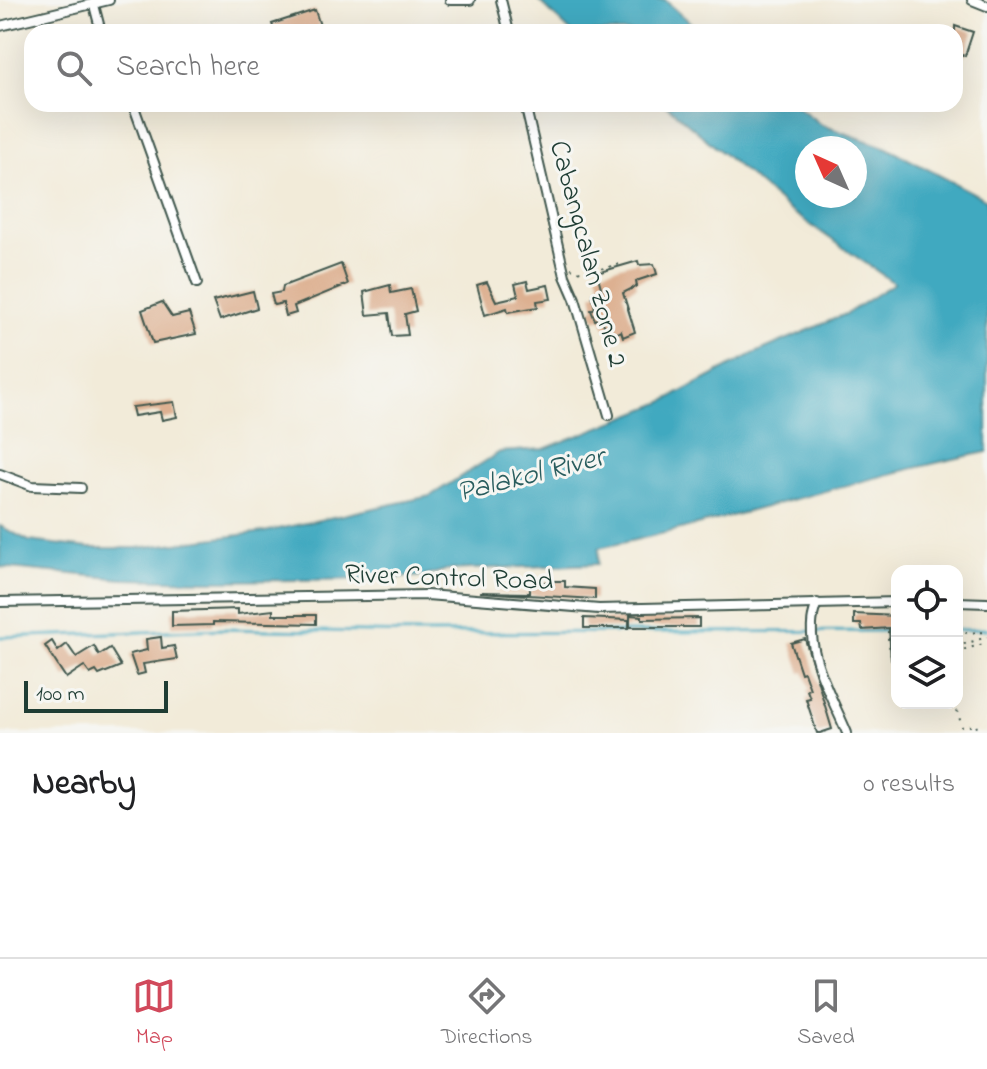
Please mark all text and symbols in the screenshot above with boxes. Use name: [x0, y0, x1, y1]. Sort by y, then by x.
search box: [24, 24, 963, 112]
icon: search: [52, 46, 96, 90]
text: Search here: [116, 46, 260, 90]
street label: Cabangcalan Zone 2: [537, 136, 637, 372]
north arrow: [795, 136, 867, 208]
water label: Palakol River: [453, 436, 613, 516]
street label: River Control Road: [344, 555, 554, 603]
map controls: [891, 565, 963, 709]
button: locate: [891, 565, 963, 637]
button: layers: [891, 637, 963, 709]
scale bar: [24, 677, 168, 713]
text: 100 m: [36, 679, 85, 711]
text: Nearby: [32, 760, 136, 810]
text: 0 results: [863, 766, 955, 804]
tab: Map: [132, 974, 176, 1054]
tab: Directions: [441, 974, 532, 1054]
tab: Saved: [797, 974, 855, 1054]

